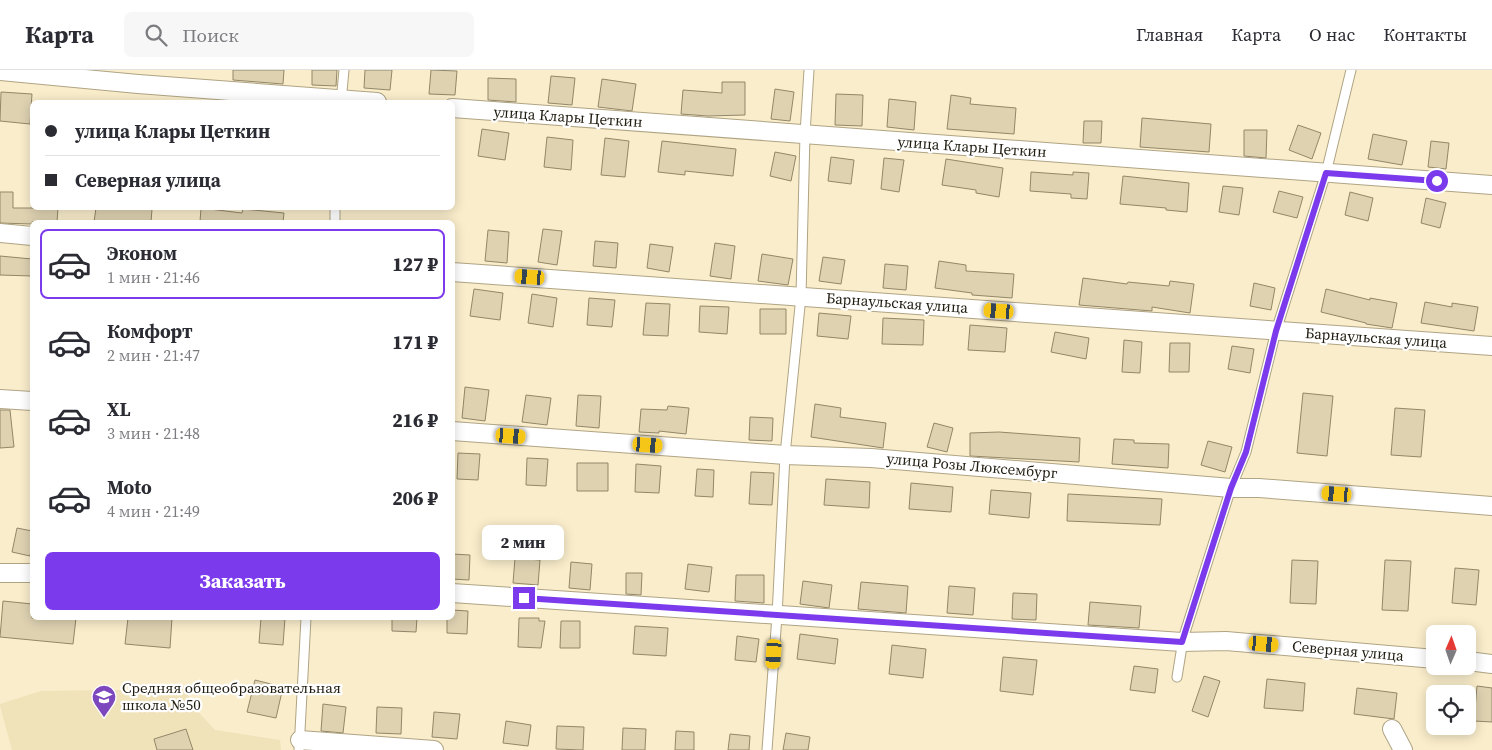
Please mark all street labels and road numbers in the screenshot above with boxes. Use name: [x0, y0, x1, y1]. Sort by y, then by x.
street label: улица Клары Цеткин: [493, 101, 643, 132]
street label: улица Клары Цеткин: [897, 131, 1047, 162]
street label: Барнаульская улица: [825, 287, 969, 318]
street label: Барнаульская улица: [1304, 322, 1448, 353]
street label: улица Розы Люксембург: [886, 448, 1059, 483]
street label: Северная улица: [1291, 635, 1405, 666]

